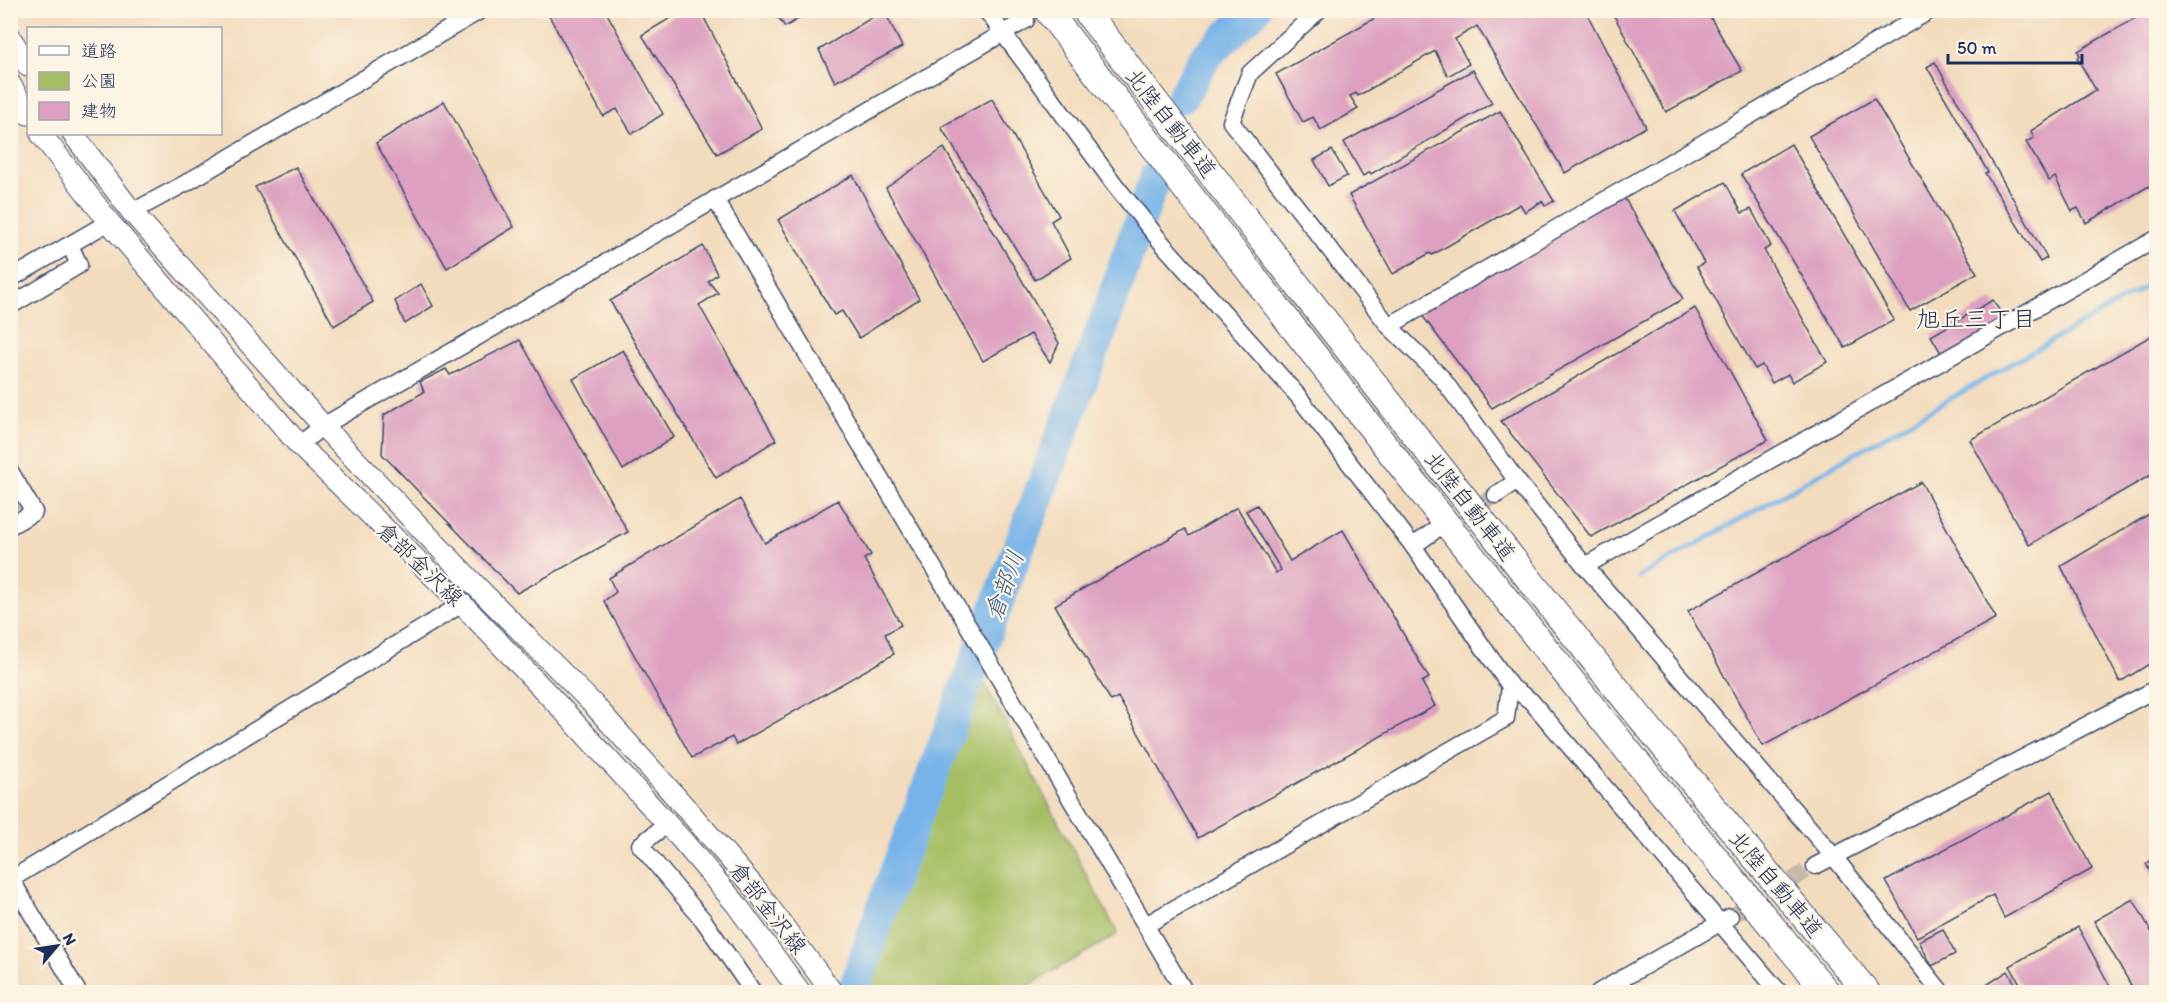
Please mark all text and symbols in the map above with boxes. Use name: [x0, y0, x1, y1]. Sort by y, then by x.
legend: [27, 27, 222, 135]
scale bar: [1948, 27, 2082, 65]
text: 50 m: [1957, 37, 1997, 59]
text: 道路: [81, 40, 117, 62]
street label: 北陸自動車道: [1120, 63, 1222, 183]
text: 公園: [81, 70, 117, 92]
text: 建物: [81, 100, 117, 122]
district label: 旭丘三丁目: [1916, 304, 2036, 333]
street label: 北陸自動車道: [1419, 446, 1521, 566]
street label: 倉部金沢線: [371, 516, 469, 612]
water label: 倉部川: [978, 546, 1030, 624]
street label: 北陸自動車道: [1723, 825, 1829, 943]
street label: 倉部金沢線: [723, 856, 813, 960]
north arrow: [27, 916, 87, 976]
text: N: [59, 930, 81, 948]

